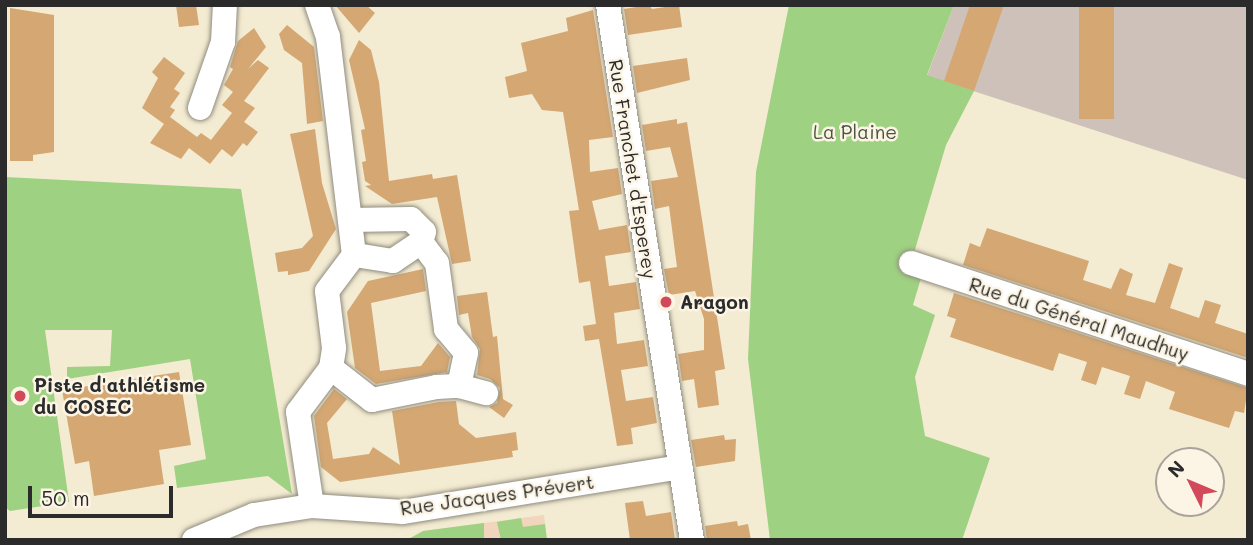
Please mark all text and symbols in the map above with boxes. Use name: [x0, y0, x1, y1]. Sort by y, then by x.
street label: Rue Franchet d'Esperey: [604, 58, 662, 280]
park label: La Plaine: [813, 121, 897, 143]
street label: Rue du Général Maudhuy: [966, 273, 1192, 365]
place label: Aragon: [680, 291, 749, 313]
marker: Aragon: [658, 294, 674, 310]
place label: Piste d'athlétisme du COSEC: [34, 374, 205, 418]
marker: Piste d'athlétisme du COSEC: [12, 388, 28, 404]
north arrow: [1155, 447, 1225, 517]
text: N: [1162, 455, 1190, 483]
street label: Rue Jacques Prévert: [399, 470, 595, 520]
scale bar: [32, 472, 177, 516]
text: 50 m: [41, 484, 90, 511]

